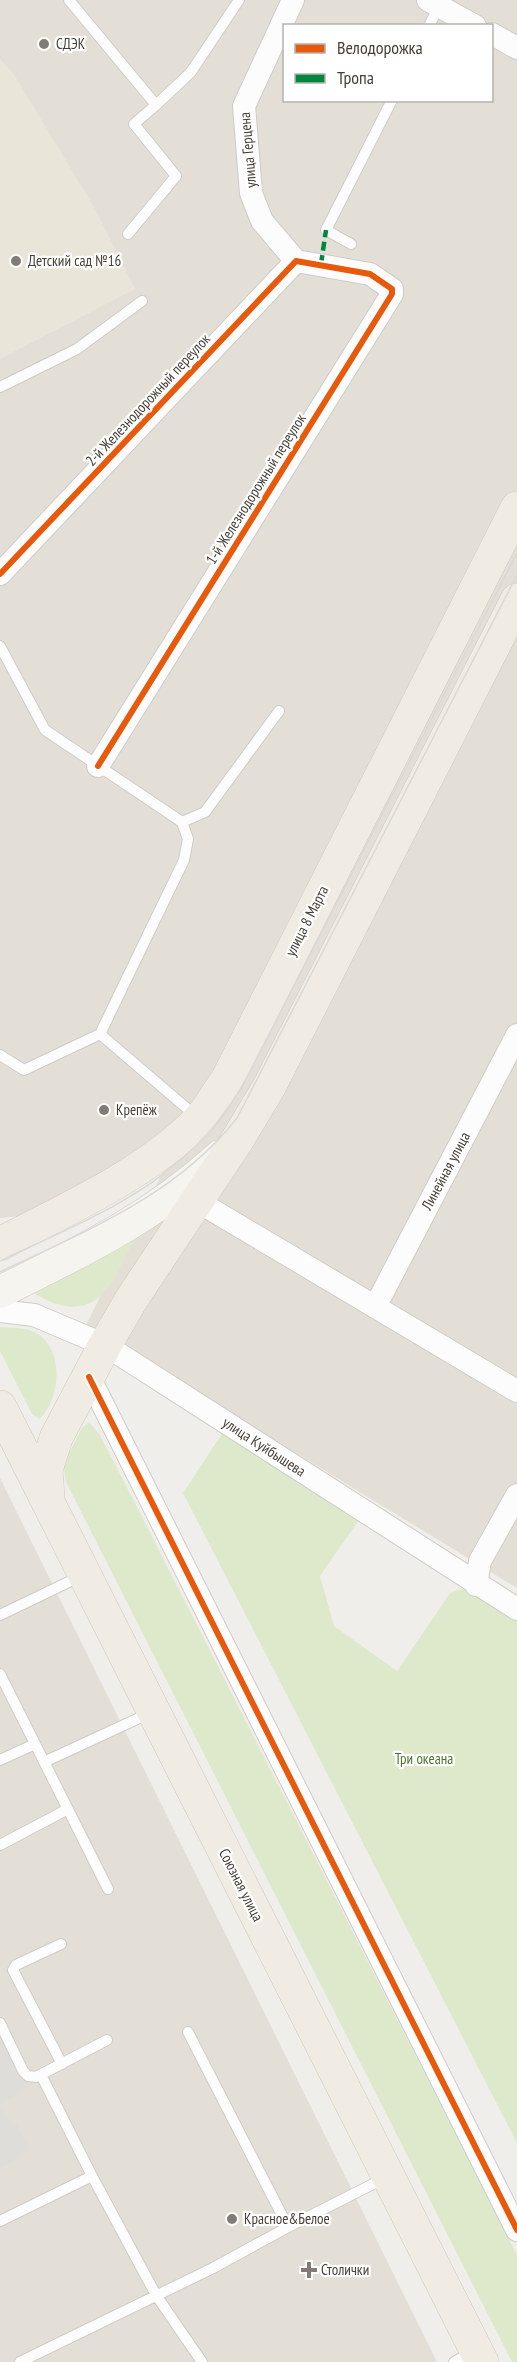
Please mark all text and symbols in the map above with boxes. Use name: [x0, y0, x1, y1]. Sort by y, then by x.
legend: [283, 24, 493, 102]
place label: СДЭК: [56, 34, 86, 53]
text: Велодорожка: [337, 36, 423, 59]
marker: СДЭК: [37, 37, 51, 51]
text: Тропа: [337, 66, 374, 89]
street label: улица Герцена: [235, 111, 260, 189]
place label: Детский сад №16: [28, 251, 121, 270]
marker: Детский сад №16: [9, 254, 23, 268]
street label: 2-й Железнодорожный переулок: [81, 329, 214, 470]
street label: 1-й Железнодорожный переулок: [201, 410, 310, 568]
street label: улица 8 Марта: [281, 882, 332, 959]
place label: Крепёж: [116, 1100, 158, 1119]
marker: Крепёж: [97, 1103, 111, 1117]
street label: Линейная улица: [417, 1129, 474, 1214]
street label: улица Куйбышева: [219, 1413, 309, 1480]
park label: Три океана: [395, 1749, 453, 1768]
street label: Союзная улица: [215, 1845, 268, 1924]
place label: Красное&Белое: [244, 2209, 330, 2228]
marker: Красное&Белое: [225, 2212, 239, 2226]
place label: Столички: [321, 2260, 369, 2279]
marker: Столички: [302, 2263, 316, 2277]

